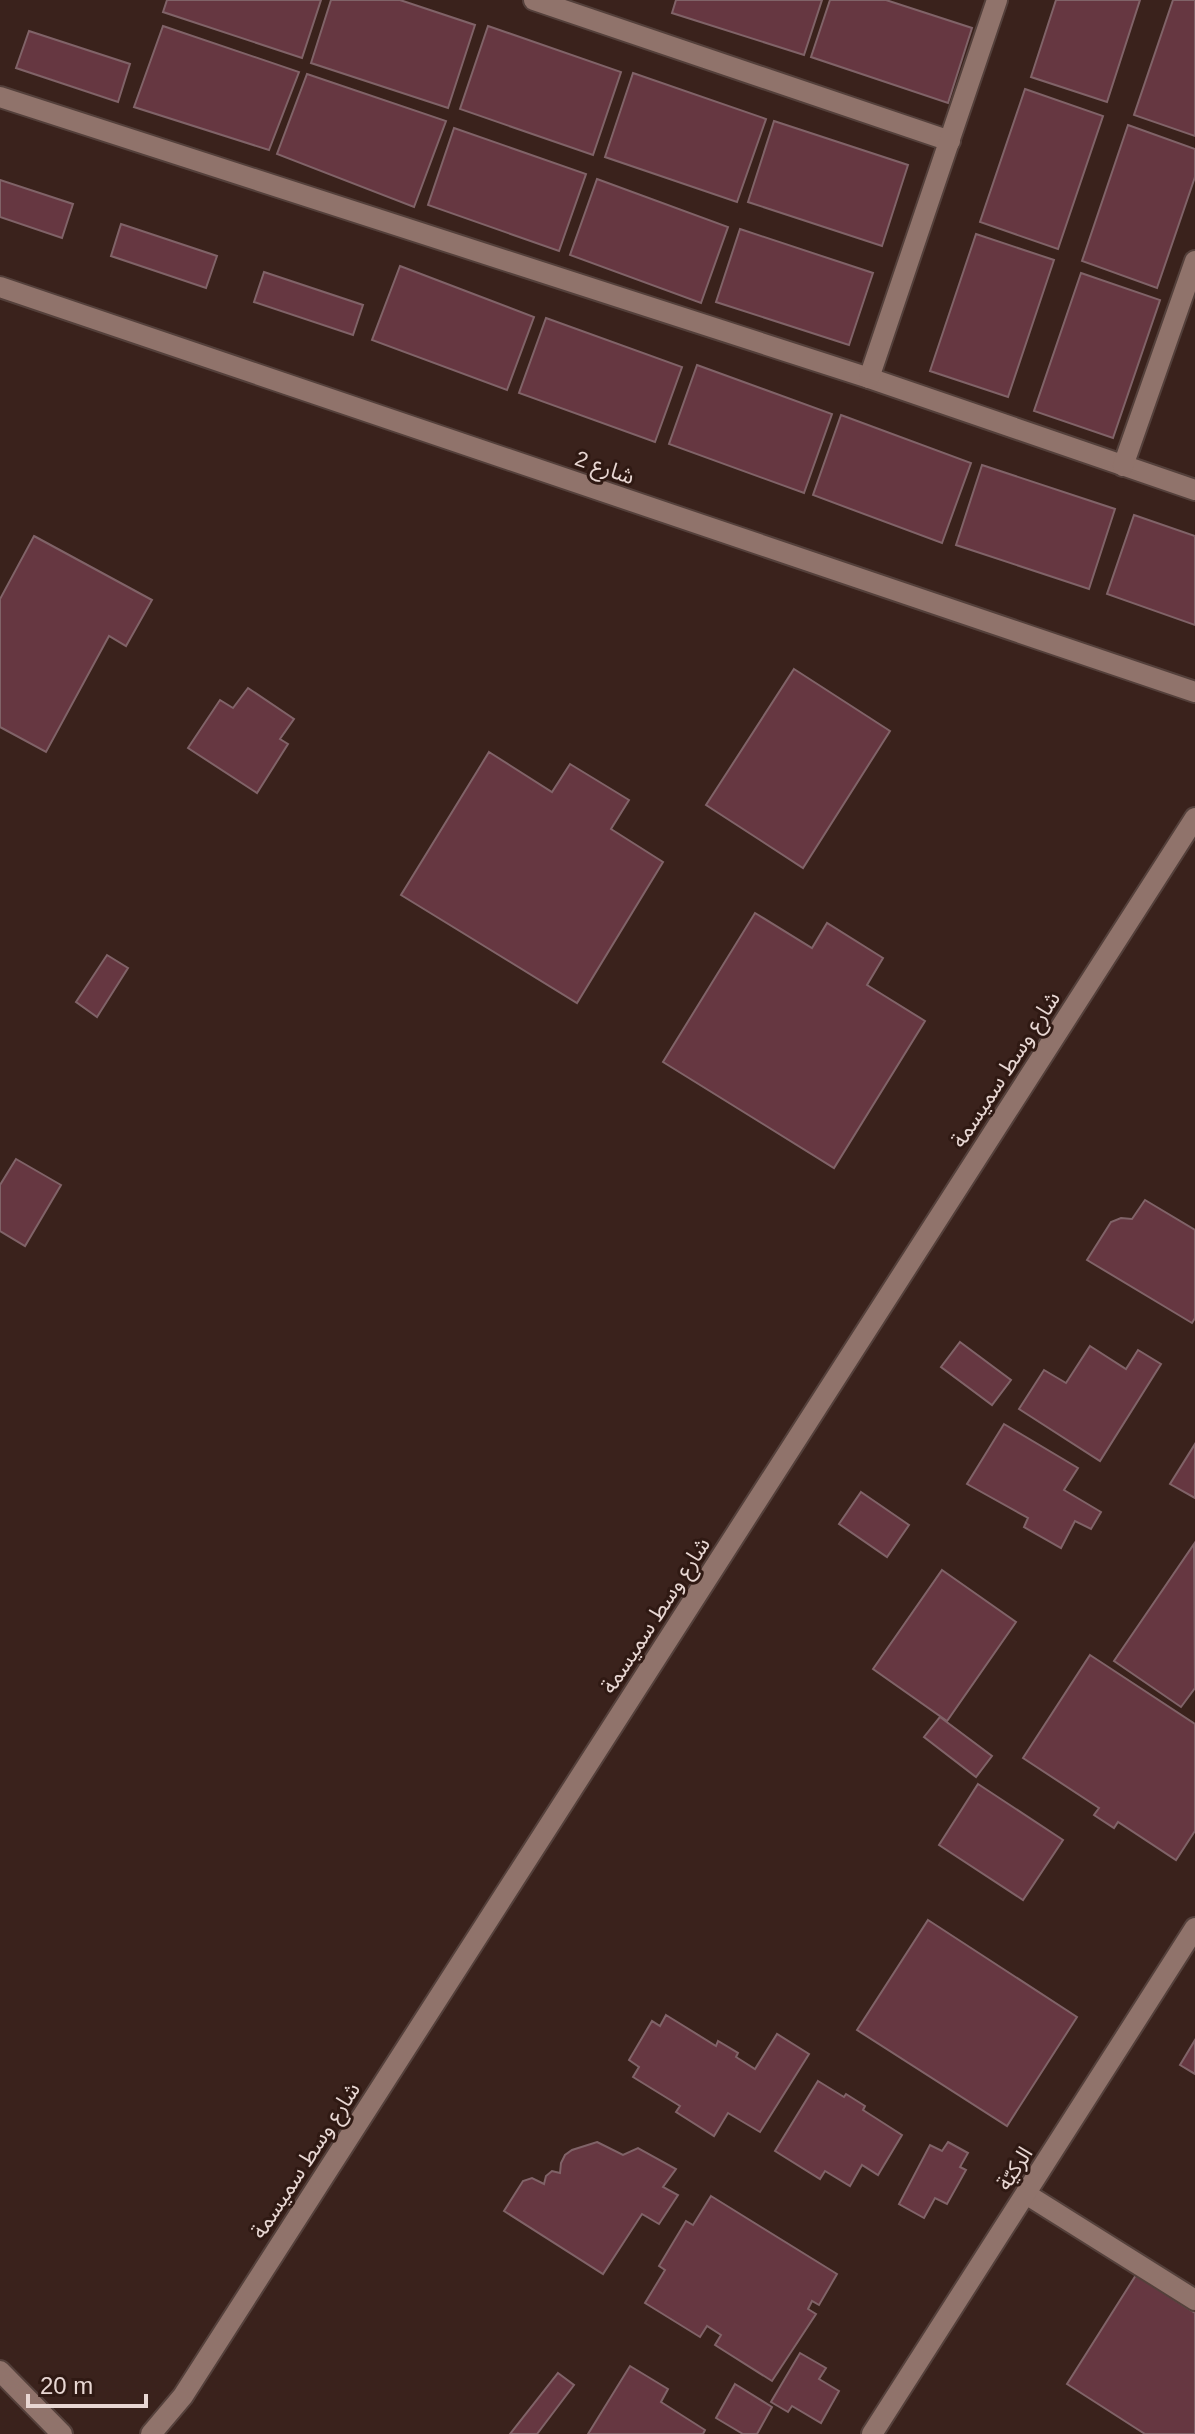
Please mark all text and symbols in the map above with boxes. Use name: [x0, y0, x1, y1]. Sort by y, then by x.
street label: شارع 2: [571, 446, 638, 493]
street label: شارع وسط سميسمة: [946, 987, 1068, 1154]
street label: شارع وسط سميسمة: [596, 1533, 718, 1700]
street label: شارع وسط سميسمة: [246, 2078, 368, 2245]
street label: الركيّة: [991, 2142, 1038, 2195]
scale bar: [28, 2358, 146, 2408]
text: 20 m: [40, 2372, 93, 2399]

